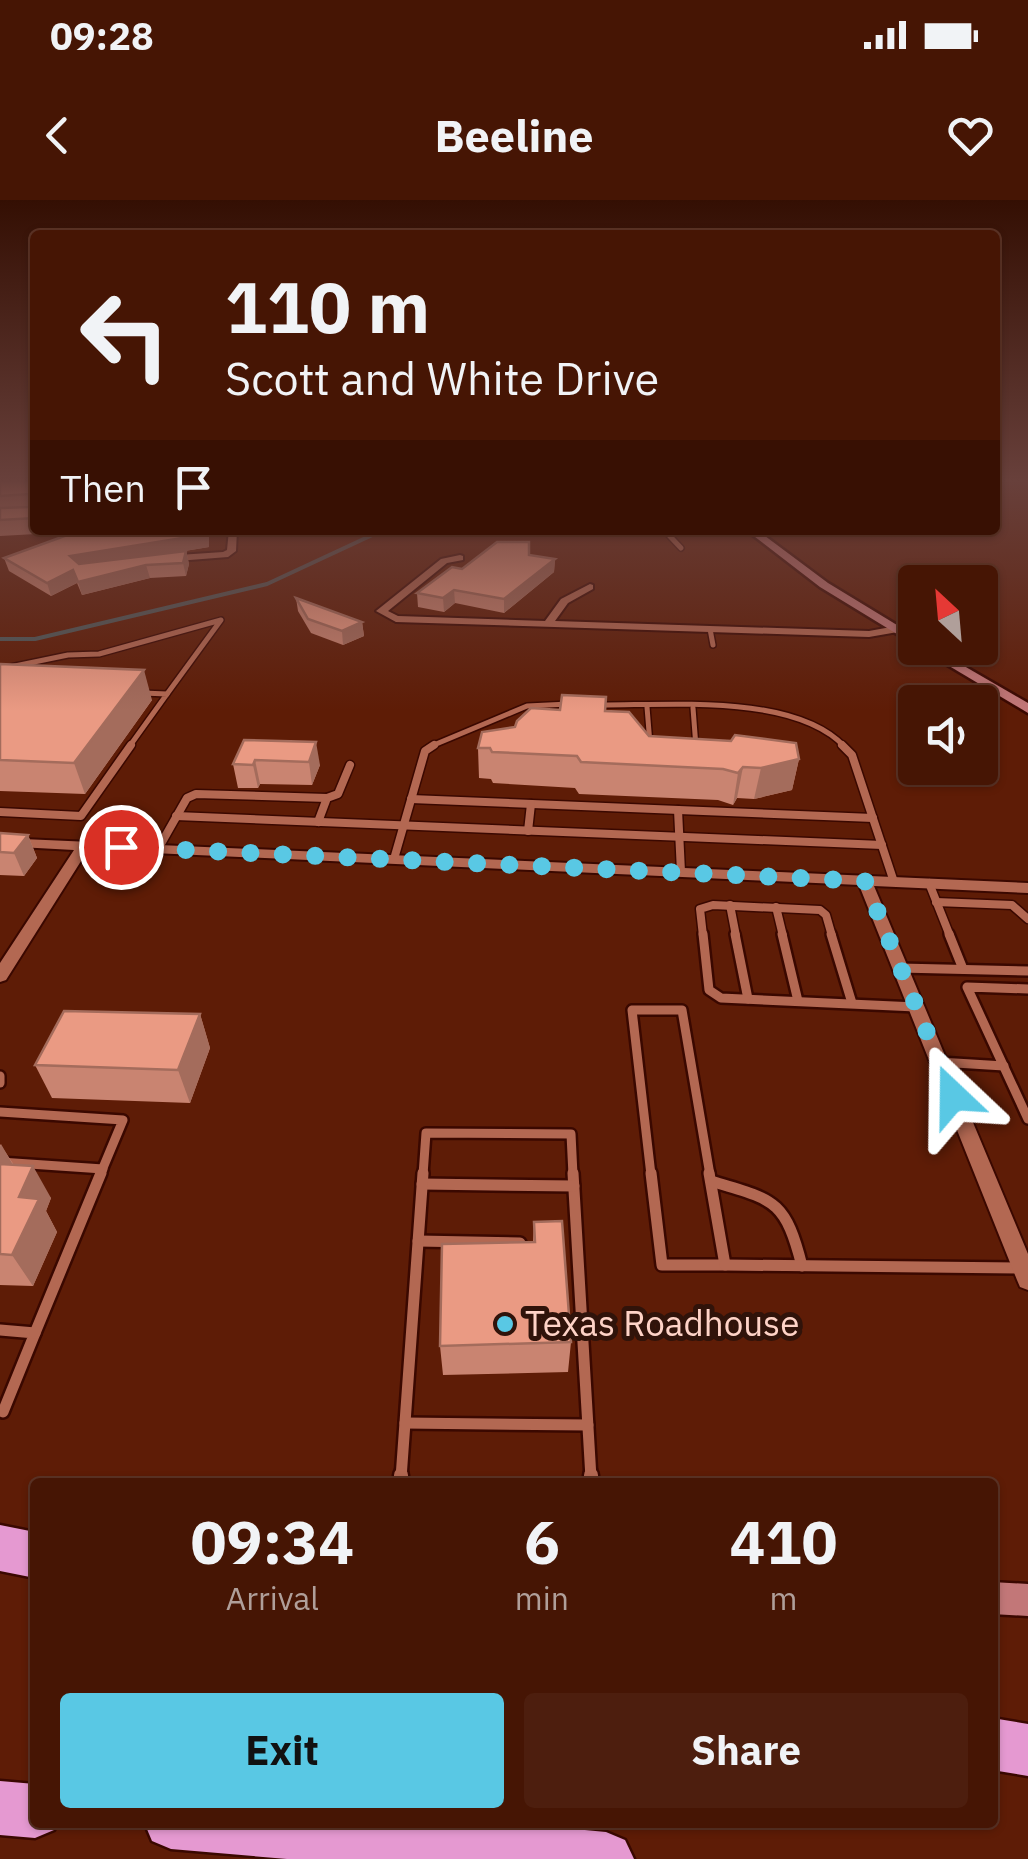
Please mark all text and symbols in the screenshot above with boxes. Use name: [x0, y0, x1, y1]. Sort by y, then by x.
text: 09:28: [50, 11, 154, 60]
text: Beeline: [434, 106, 594, 164]
icon: back: [30, 108, 85, 163]
icon: heart: [943, 108, 998, 163]
text: 110 m: [225, 261, 430, 352]
icon: left: [60, 270, 190, 400]
text: Scott and White Drive: [225, 349, 659, 407]
icon: arrive: [166, 460, 221, 515]
text: Then: [60, 463, 146, 512]
north arrow: [898, 565, 998, 665]
map controls: [898, 565, 998, 785]
button: sound: [898, 685, 998, 785]
pin: [79, 805, 164, 890]
icon: arrive: [94, 820, 149, 875]
position arrow: [901, 1044, 1005, 1148]
place label: Texas Roadhouse: [525, 1300, 799, 1346]
marker: Texas Roadhouse: [494, 1313, 516, 1335]
text: 09:34: [191, 1502, 354, 1581]
text: 6: [524, 1502, 560, 1581]
text: 410: [729, 1502, 837, 1581]
text: Arrival: [226, 1577, 319, 1619]
text: min: [515, 1577, 569, 1619]
text: m: [770, 1577, 797, 1619]
button: Exit: [60, 1693, 504, 1808]
button: Share: [524, 1693, 968, 1808]

